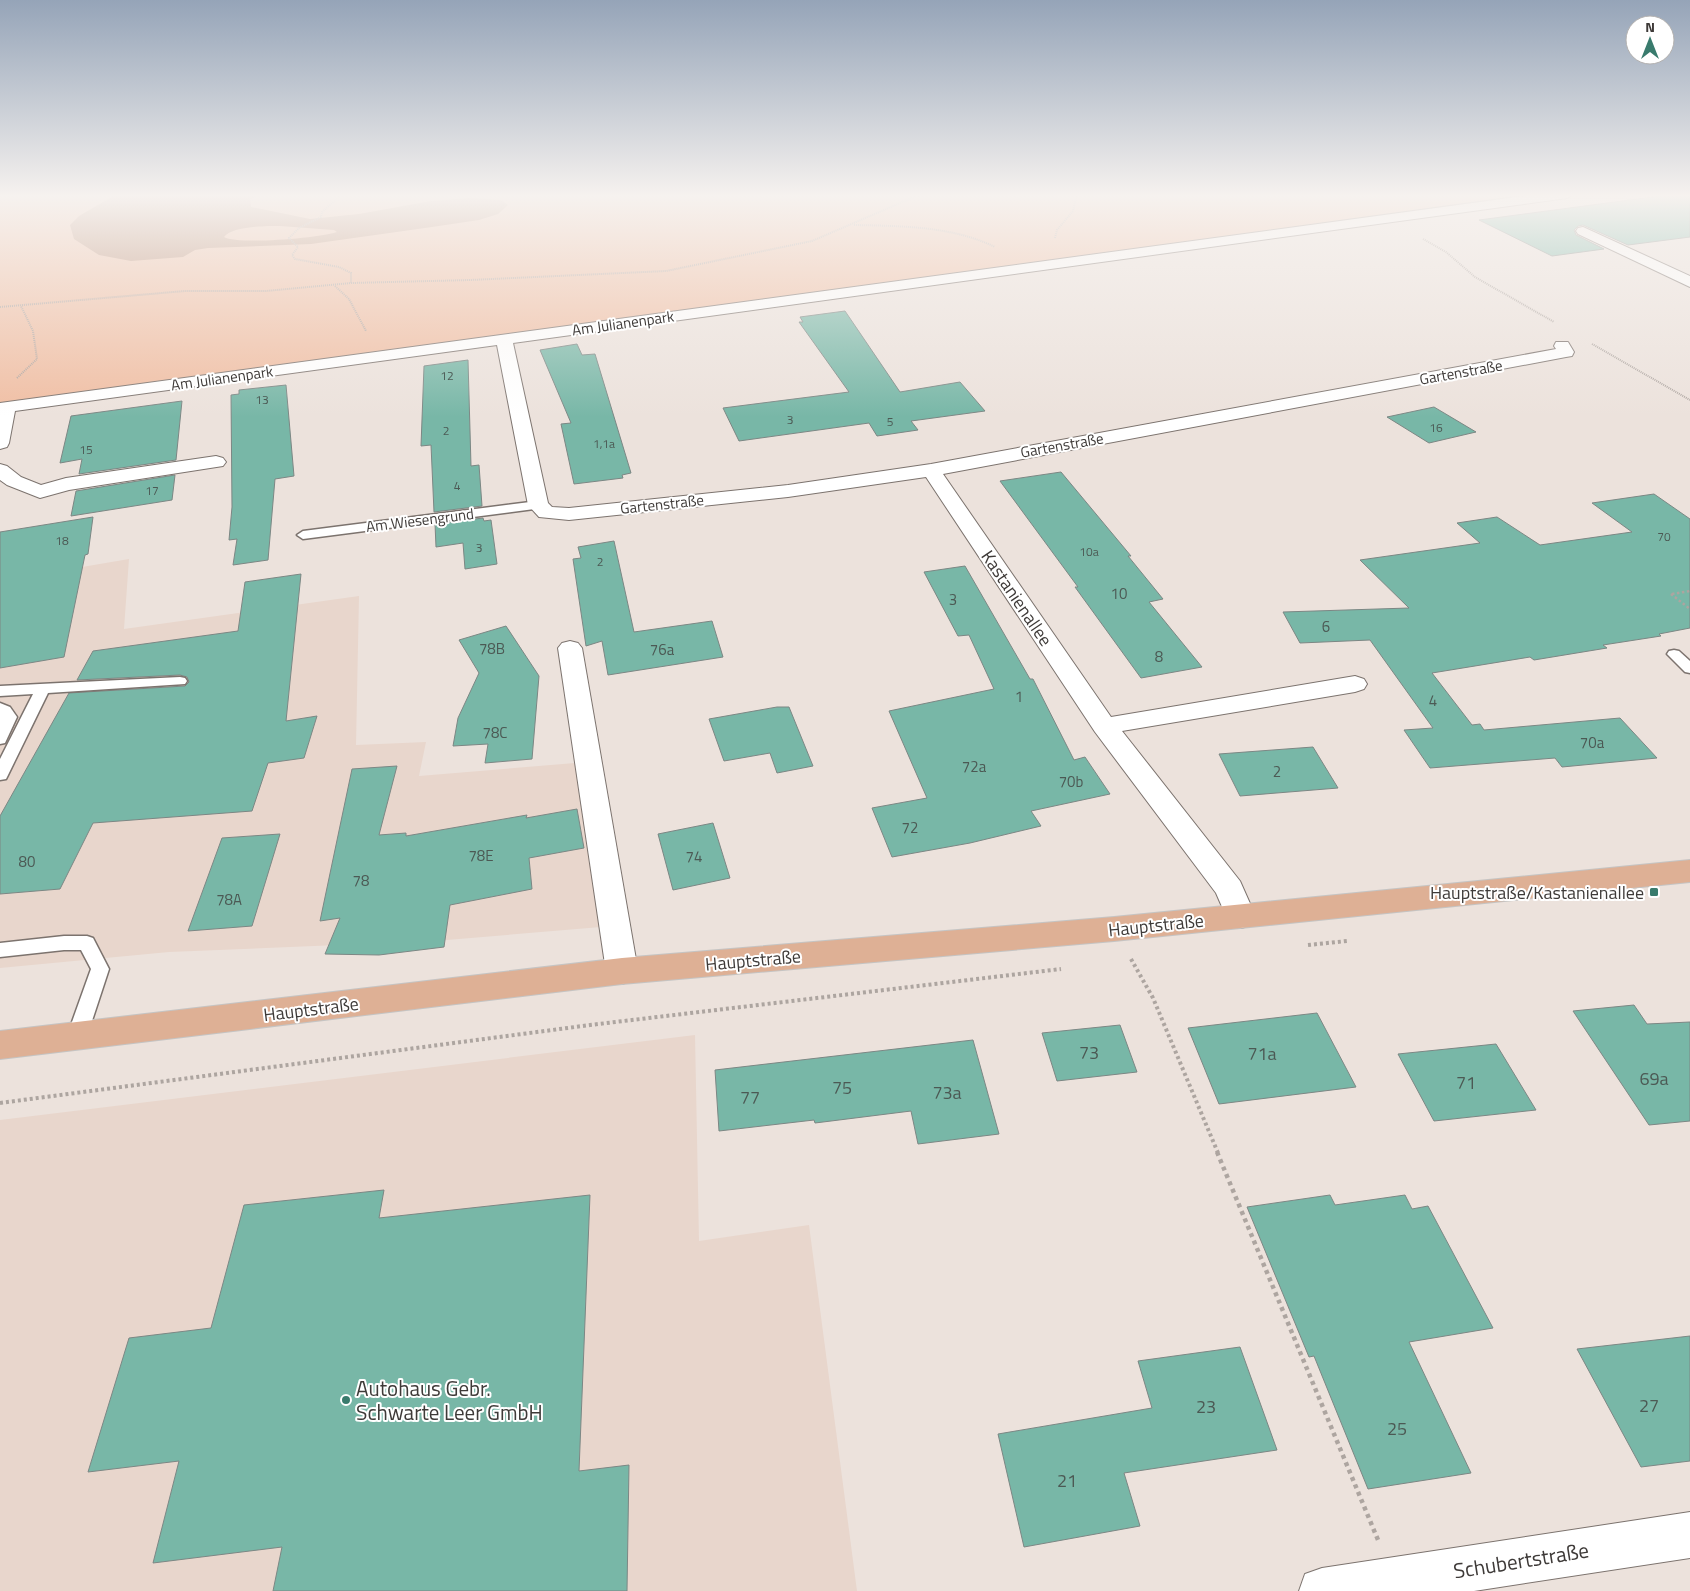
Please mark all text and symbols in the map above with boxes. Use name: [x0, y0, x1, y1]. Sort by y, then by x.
north arrow: [1625, 15, 1675, 65]
text: N: [1645, 16, 1655, 37]
street label: Am Julianenpark: [570, 304, 676, 342]
street label: Gartenstraße: [1418, 353, 1504, 391]
street label: Am Julianenpark: [169, 359, 275, 397]
house number: 12: [440, 366, 454, 385]
house number: 13: [255, 390, 269, 409]
house number: 3: [787, 410, 793, 429]
house number: 5: [887, 412, 894, 431]
house number: 16: [1429, 418, 1443, 437]
house number: 2: [443, 421, 449, 440]
street label: Gartenstraße: [1019, 426, 1105, 464]
house number: 1,1a: [593, 434, 615, 453]
house number: 15: [79, 440, 93, 459]
house number: 4: [454, 476, 461, 495]
house number: 17: [145, 481, 159, 500]
street label: Gartenstraße: [619, 488, 705, 520]
street label: Am Wiesengrund: [365, 502, 475, 538]
house number: 70: [1657, 527, 1671, 546]
house number: 18: [55, 531, 69, 550]
house number: 3: [476, 538, 482, 557]
house number: 10a: [1079, 542, 1099, 561]
street label: Kastanienallee: [975, 545, 1059, 651]
house number: 2: [597, 552, 603, 571]
house number: 10: [1111, 582, 1127, 605]
house number: 3: [949, 588, 957, 611]
house number: 6: [1322, 615, 1330, 638]
house number: 78B: [479, 637, 505, 660]
house number: 76a: [650, 638, 675, 661]
house number: 8: [1155, 645, 1163, 668]
house number: 1: [1015, 685, 1023, 708]
house number: 4: [1429, 689, 1437, 712]
house number: 78C: [483, 721, 507, 744]
house number: 70a: [1580, 731, 1605, 754]
house number: 72a: [962, 755, 987, 778]
house number: 2: [1273, 760, 1281, 783]
house number: 70b: [1059, 770, 1083, 793]
house number: 72: [902, 816, 918, 839]
house number: 78E: [468, 844, 494, 867]
house number: 74: [686, 845, 702, 868]
house number: 80: [19, 850, 35, 873]
house number: 78: [353, 869, 369, 892]
place label: Hauptstraße/Kastanienallee: [1430, 879, 1644, 906]
marker: Hauptstraße/Kastanienallee: [1648, 886, 1660, 898]
house number: 78A: [216, 888, 242, 911]
street label: Hauptstraße: [1107, 907, 1205, 943]
street label: Hauptstraße: [704, 942, 802, 978]
street label: Hauptstraße: [262, 990, 360, 1028]
house number: 73: [1079, 1039, 1099, 1066]
house number: 71a: [1247, 1040, 1277, 1067]
house number: 69a: [1639, 1065, 1669, 1092]
house number: 71: [1456, 1069, 1476, 1096]
house number: 75: [832, 1074, 852, 1101]
house number: 73a: [932, 1079, 962, 1106]
house number: 77: [740, 1084, 760, 1111]
place label: Autohaus Gebr. Schwarte Leer GmbH: [356, 1372, 543, 1428]
house number: 27: [1639, 1392, 1659, 1419]
house number: 23: [1196, 1393, 1216, 1420]
marker: Autohaus Gebr. Schwarte Leer GmbH: [340, 1394, 352, 1406]
house number: 25: [1387, 1415, 1407, 1442]
house number: 21: [1057, 1467, 1077, 1494]
street label: Schubertstraße: [1451, 1533, 1591, 1587]

